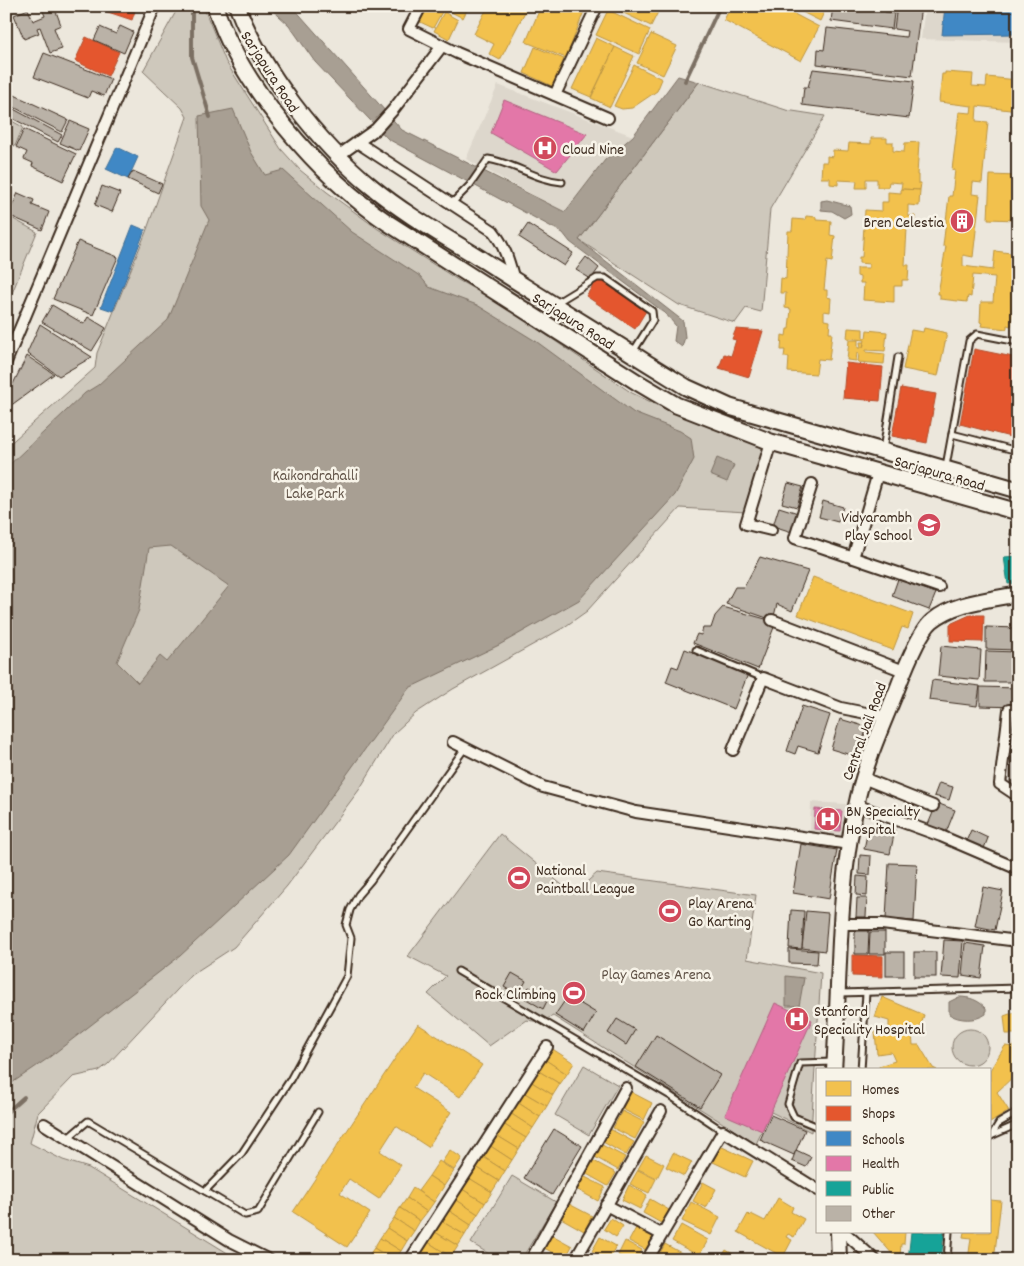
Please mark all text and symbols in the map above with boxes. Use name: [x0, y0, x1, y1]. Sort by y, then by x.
street label: Sarjapura Road: [234, 27, 304, 118]
hospital icon: Cloud Nine: [532, 135, 558, 161]
place label: Cloud Nine: [562, 139, 624, 162]
building icon: Bren Celestia: [949, 208, 975, 234]
place label: Bren Celestia: [864, 212, 944, 235]
street label: Sarjapura Road: [527, 288, 618, 357]
street label: Sarjapura Road: [891, 450, 987, 498]
park label: Kaikondrahalli Lake Park: [272, 465, 358, 506]
place label: Vidyarambh Play School: [841, 507, 912, 548]
school or university icon: Vidyarambh Play School: [916, 512, 942, 538]
street label: Central Jail Road: [837, 680, 894, 784]
place label: BN Specialty Hospital: [846, 801, 920, 842]
hospital icon: BN Specialty Hospital: [815, 806, 841, 832]
place label: National Paintball League: [536, 860, 635, 901]
sports icon: National Paintball League: [506, 865, 532, 891]
place label: Play Arena Go Karting: [688, 893, 754, 934]
sports icon: Play Arena Go Karting: [657, 898, 683, 924]
park label: Play Games Arena: [601, 964, 711, 987]
sports icon: Rock Climbing: [561, 980, 587, 1006]
place label: Rock Climbing: [475, 984, 556, 1007]
place label: Stanford Speciality Hospital: [814, 1001, 925, 1042]
hospital icon: Stanford Speciality Hospital: [784, 1006, 810, 1032]
legend: [816, 1068, 992, 1234]
text: Homes: [862, 1080, 900, 1102]
text: Shops: [862, 1104, 895, 1126]
text: Schools: [862, 1130, 905, 1152]
text: Health: [862, 1154, 899, 1176]
text: Public: [862, 1180, 894, 1202]
text: Other: [862, 1204, 896, 1226]

